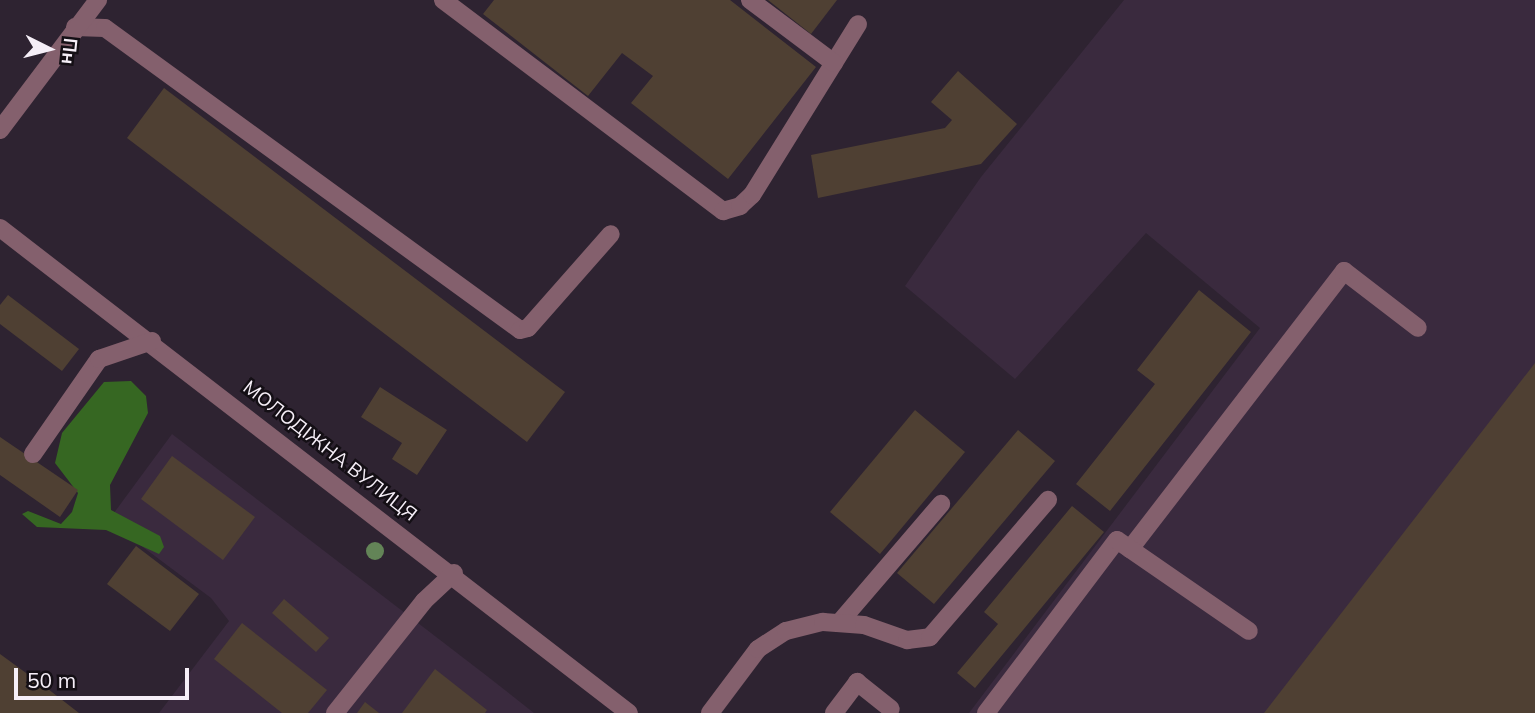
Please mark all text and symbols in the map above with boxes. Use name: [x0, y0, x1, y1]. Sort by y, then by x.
north arrow: [14, 14, 84, 84]
text: Пн: [57, 37, 83, 66]
street label: МОЛОДІЖНА ВУЛИЦЯ: [239, 376, 421, 526]
scale bar: [18, 654, 192, 698]
text: 50 m: [27, 667, 76, 693]

